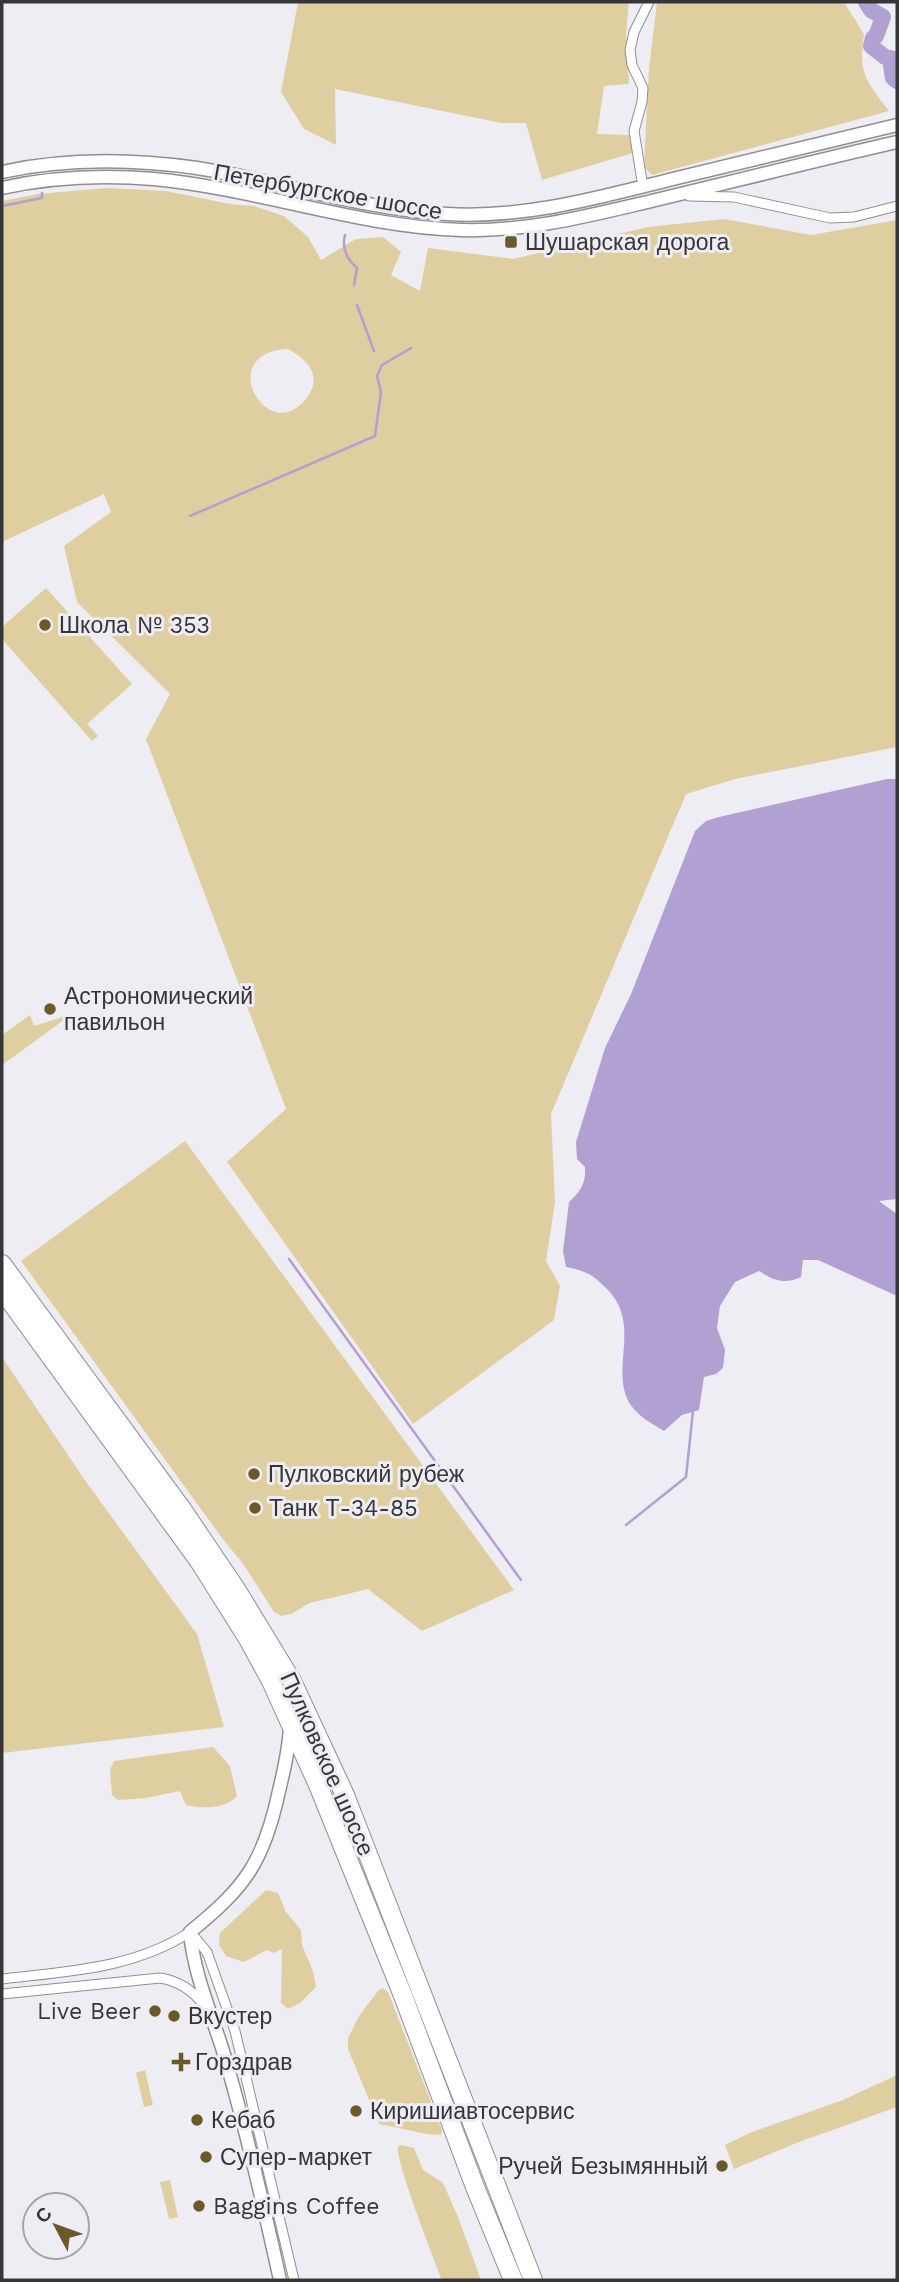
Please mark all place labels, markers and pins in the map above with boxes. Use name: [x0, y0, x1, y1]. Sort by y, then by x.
place label: Шушарская дорога: [525, 229, 729, 256]
marker: Шушарская дорога: [503, 234, 519, 250]
place label: Школа № 353: [59, 612, 210, 639]
marker: Школа № 353: [37, 617, 53, 633]
place label: Астрономический павильон: [64, 983, 253, 1036]
marker: Астрономический павильон: [42, 1001, 58, 1017]
place label: Пулковский рубеж: [268, 1461, 465, 1488]
marker: Пулковский рубеж: [246, 1466, 262, 1482]
place label: Танк Т-34-85: [269, 1495, 418, 1522]
marker: Танк Т-34-85: [247, 1500, 263, 1516]
place label: Live Beer: [37, 1998, 141, 2025]
marker: Live Beer: [147, 2003, 163, 2019]
place label: Вкустер: [188, 2003, 272, 2030]
marker: Вкустер: [166, 2008, 182, 2024]
place label: Горздрав: [195, 2049, 293, 2076]
marker: Горздрав: [173, 2054, 189, 2070]
place label: Киришиавтосервис: [370, 2098, 574, 2125]
marker: Киришиавтосервис: [348, 2103, 364, 2119]
place label: Кебаб: [211, 2107, 276, 2134]
marker: Кебаб: [189, 2112, 205, 2128]
place label: Супер-маркет: [220, 2144, 373, 2171]
marker: Супер-маркет: [198, 2149, 214, 2165]
place label: Ручей Безымянный: [498, 2153, 708, 2180]
marker: Ручей Безымянный: [714, 2158, 730, 2174]
place label: Baggins Coffee: [213, 2193, 380, 2220]
marker: Baggins Coffee: [191, 2198, 207, 2214]

